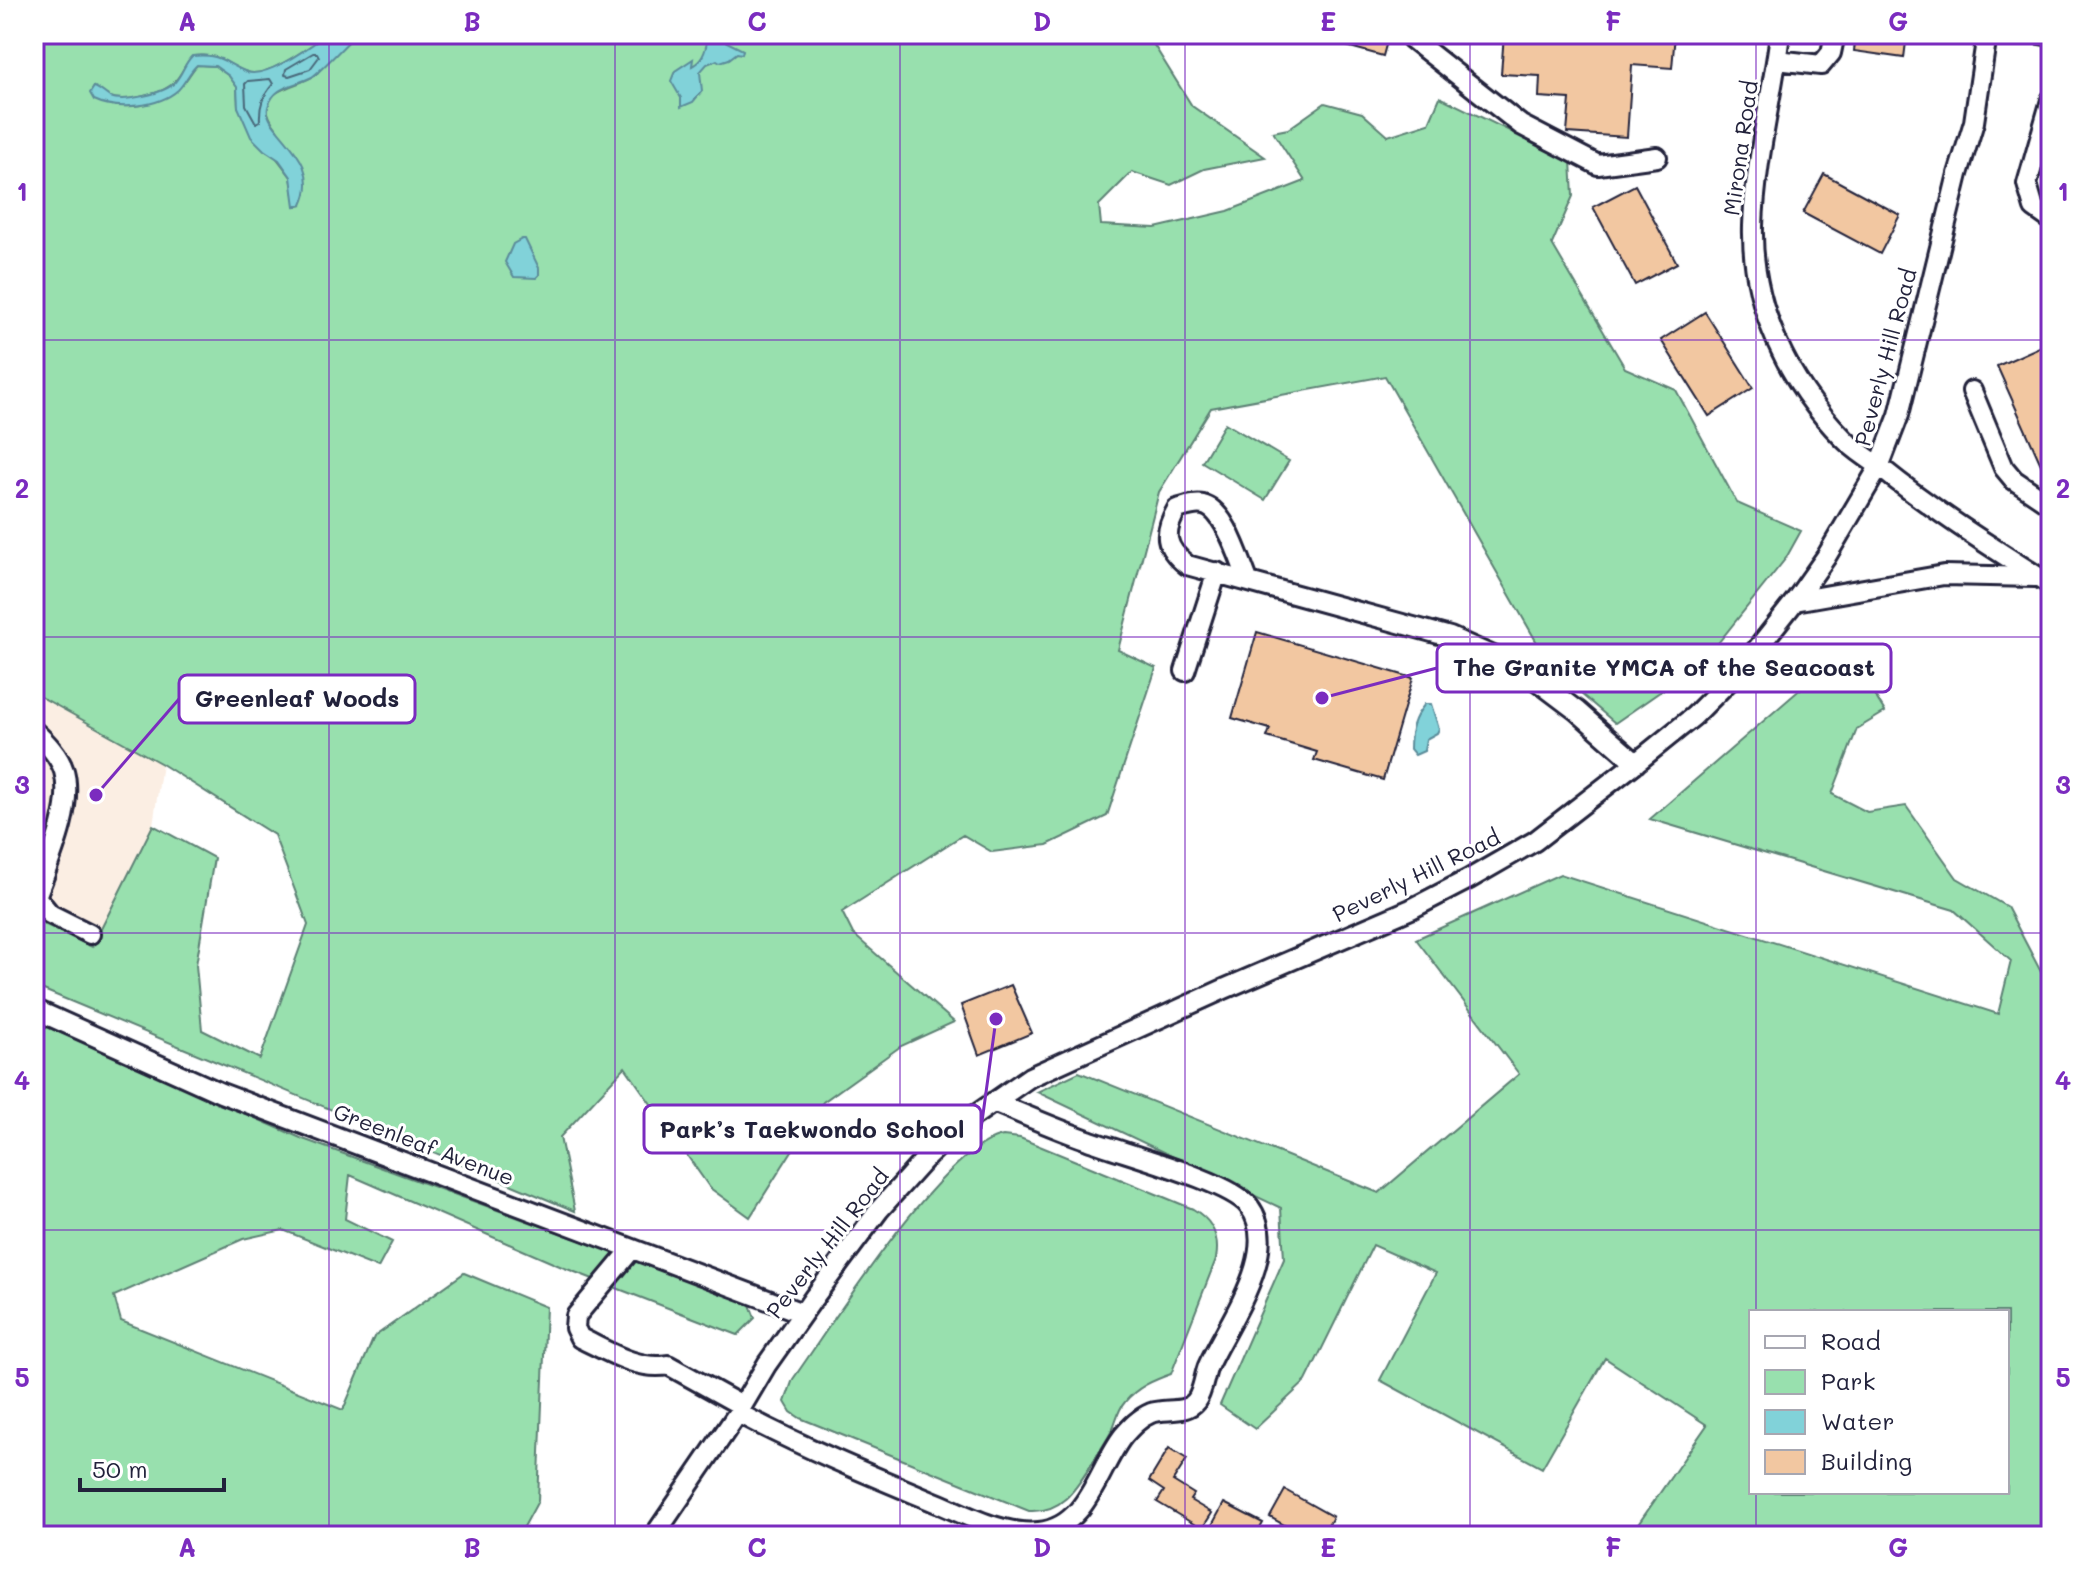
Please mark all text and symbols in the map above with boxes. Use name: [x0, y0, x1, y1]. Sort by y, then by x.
text: A: [178, 4, 196, 38]
text: B: [463, 4, 481, 38]
text: C: [747, 4, 767, 38]
text: D: [1033, 4, 1051, 38]
text: E: [1320, 4, 1336, 38]
text: F: [1605, 4, 1621, 38]
text: G: [1888, 4, 1908, 38]
street label: Mirona Road: [1716, 79, 1764, 217]
text: 1: [16, 174, 28, 208]
text: 1: [2057, 174, 2069, 208]
street label: Peverly Hill Road: [1847, 265, 1923, 449]
text: 2: [15, 471, 29, 505]
text: 2: [2056, 471, 2070, 505]
callout: The Granite YMCA of the Seacoast: [1437, 644, 1891, 692]
text: The Granite YMCA of the Seacoast: [1453, 651, 1875, 682]
callout: Greenleaf Woods: [179, 675, 415, 723]
text: Greenleaf Woods: [195, 682, 399, 713]
text: 3: [14, 767, 30, 801]
text: 3: [2055, 767, 2071, 801]
street label: Peverly Hill Road: [1328, 822, 1505, 928]
text: 4: [14, 1063, 30, 1097]
text: 4: [2055, 1063, 2071, 1097]
street label: Greenleaf Avenue: [329, 1096, 519, 1192]
callout: Park’s Taekwondo School: [644, 1105, 981, 1153]
text: Park’s Taekwondo School: [660, 1113, 964, 1144]
street label: Peverly Hill Road: [759, 1162, 895, 1324]
legend: [1749, 1310, 2009, 1494]
text: Road: [1821, 1325, 1881, 1356]
text: 5: [14, 1360, 30, 1394]
text: 5: [2055, 1360, 2071, 1394]
text: Park: [1821, 1365, 1875, 1396]
text: Water: [1821, 1405, 1895, 1436]
scale bar: [80, 1442, 224, 1492]
text: Building: [1821, 1445, 1912, 1476]
text: 50 m: [92, 1453, 148, 1484]
text: A: [178, 1530, 196, 1564]
text: B: [463, 1530, 481, 1564]
text: C: [747, 1530, 767, 1564]
text: D: [1033, 1530, 1051, 1564]
text: E: [1320, 1530, 1336, 1564]
text: F: [1605, 1530, 1621, 1564]
text: G: [1888, 1530, 1908, 1564]

